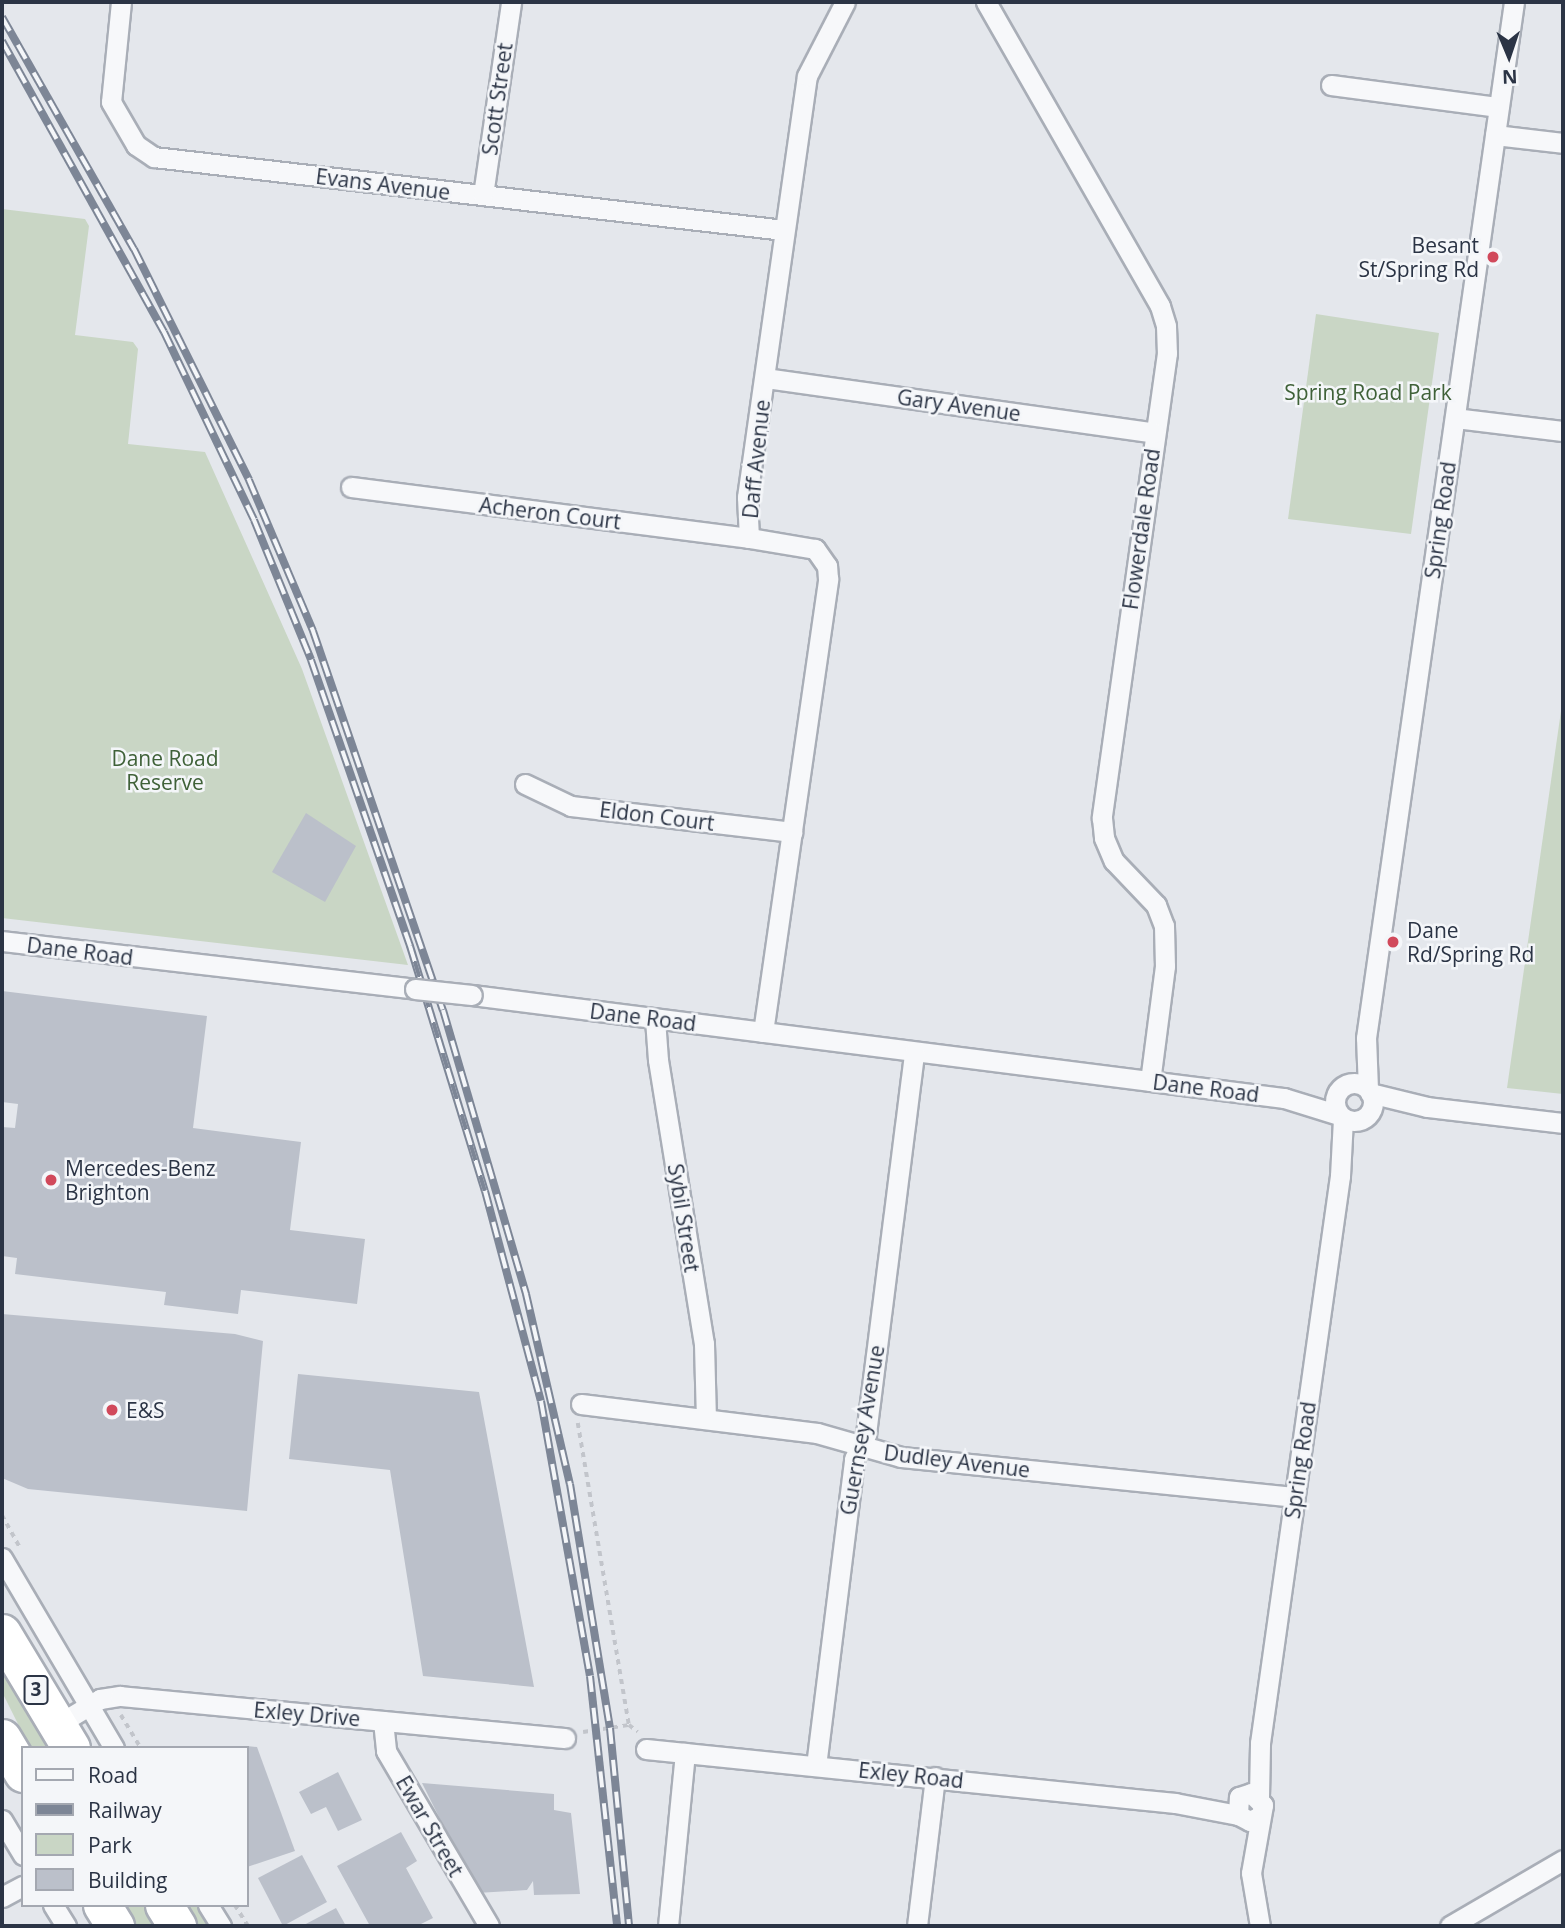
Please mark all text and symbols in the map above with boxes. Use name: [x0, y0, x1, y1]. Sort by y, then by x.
north arrow: [1474, 21, 1544, 91]
street label: Scott Street: [477, 41, 517, 157]
text: N: [1502, 64, 1518, 90]
street label: Evans Avenue: [314, 163, 452, 205]
place label: Besant St/Spring Rd: [1359, 232, 1479, 282]
marker: Besant St/Spring Rd: [1485, 249, 1501, 265]
park label: Spring Road Park: [1284, 379, 1452, 405]
street label: Gary Avenue: [896, 384, 1022, 426]
street label: Daff Avenue: [737, 398, 775, 520]
street label: Flowerdale Road: [1117, 447, 1165, 611]
street label: Spring Road: [1419, 460, 1461, 580]
street label: Acheron Court: [478, 492, 622, 534]
park label: Dane Road Reserve: [111, 745, 219, 795]
street label: Eldon Court: [598, 796, 716, 836]
place label: Dane Rd/Spring Rd: [1407, 917, 1534, 967]
street label: Dane Road: [25, 932, 135, 970]
marker: Dane Rd/Spring Rd: [1385, 934, 1401, 950]
street label: Dane Road: [588, 998, 698, 1036]
street label: Dane Road: [1151, 1069, 1261, 1107]
place label: Mercedes-Benz Brighton: [65, 1155, 216, 1205]
street label: Sybil Street: [663, 1162, 705, 1274]
marker: Mercedes-Benz Brighton: [43, 1172, 59, 1188]
street label: Guernsey Avenue: [835, 1343, 889, 1517]
place label: E&S: [126, 1397, 164, 1423]
street label: Spring Road: [1279, 1400, 1321, 1520]
marker: E&S: [104, 1402, 120, 1418]
street label: Dudley Avenue: [882, 1440, 1032, 1482]
road number: 3: [22, 1674, 50, 1706]
street label: Exley Drive: [253, 1697, 361, 1731]
legend: [21, 1746, 248, 1907]
street label: Exley Road: [857, 1757, 965, 1793]
text: Road: [88, 1761, 138, 1789]
street label: Ewar Street: [391, 1771, 469, 1881]
text: Railway: [88, 1796, 162, 1824]
text: Park: [88, 1831, 132, 1859]
text: Building: [88, 1866, 167, 1894]

